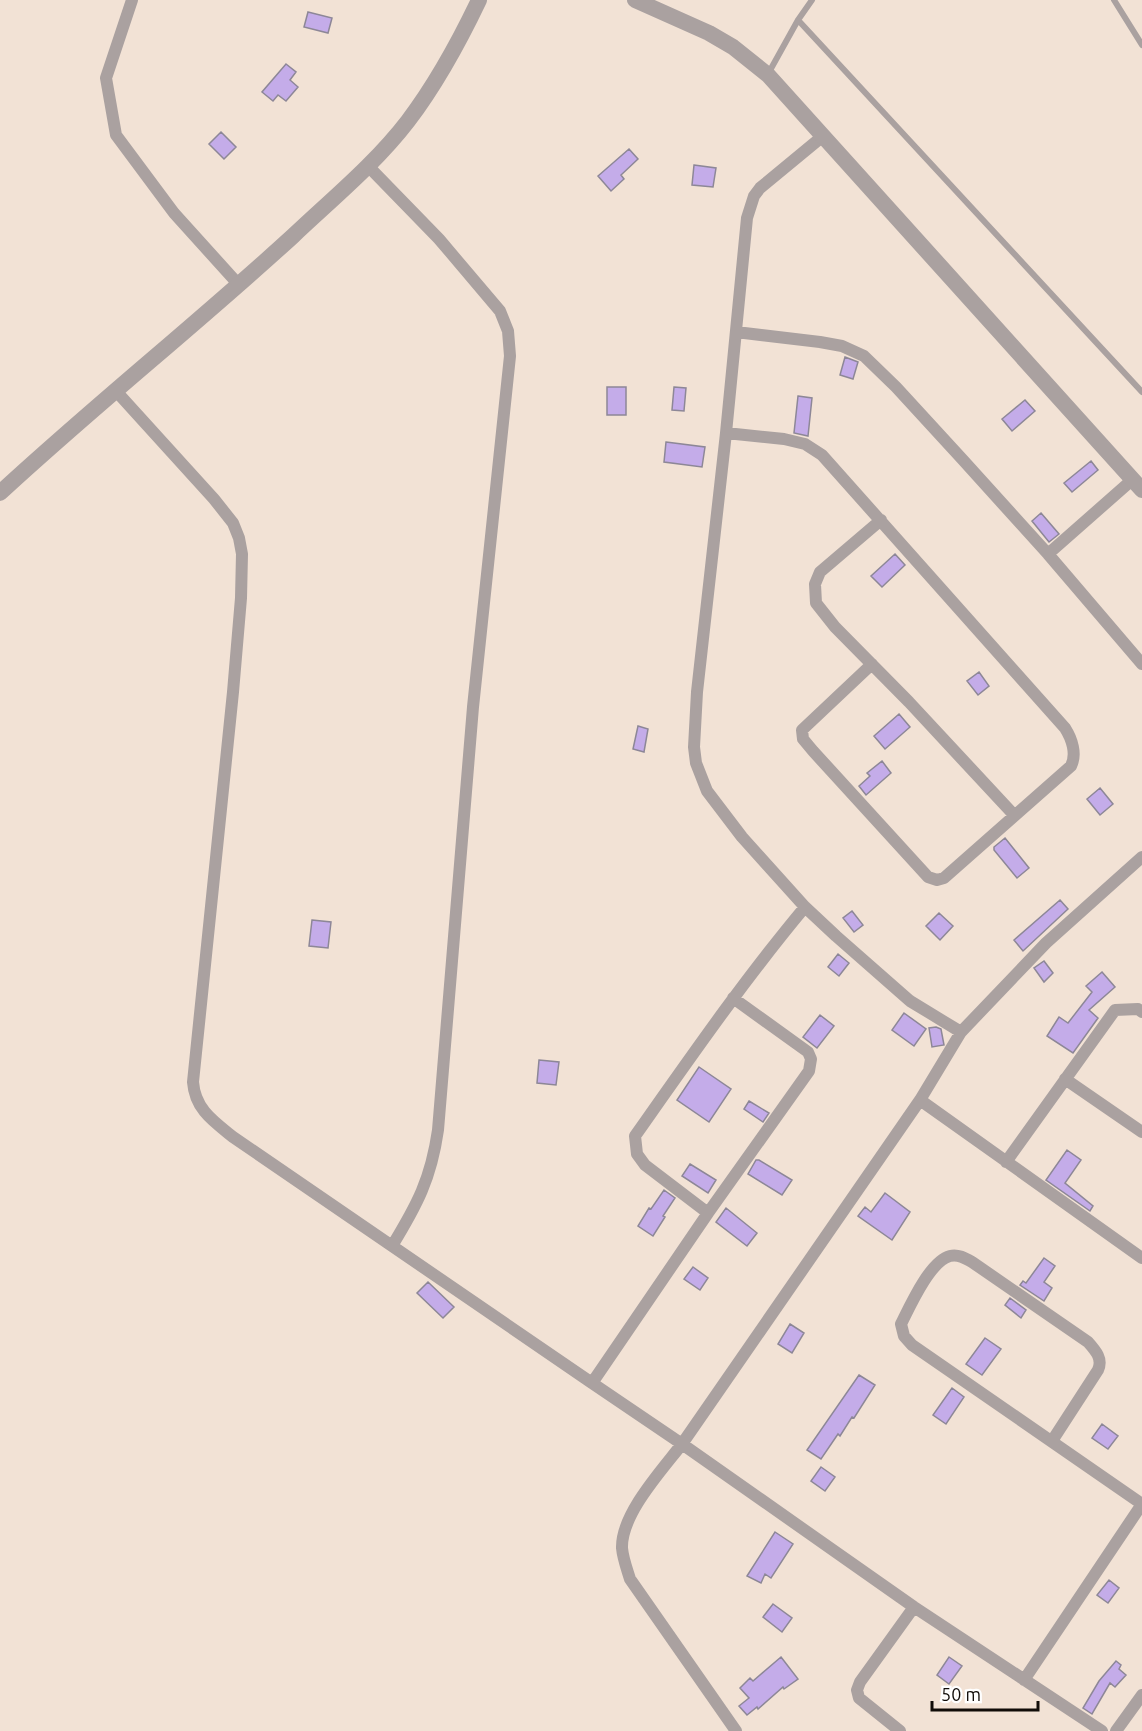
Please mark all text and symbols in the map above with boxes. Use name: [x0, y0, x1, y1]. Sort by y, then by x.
scale bar: [932, 1674, 1038, 1712]
text: 50 m: [941, 1684, 981, 1704]

